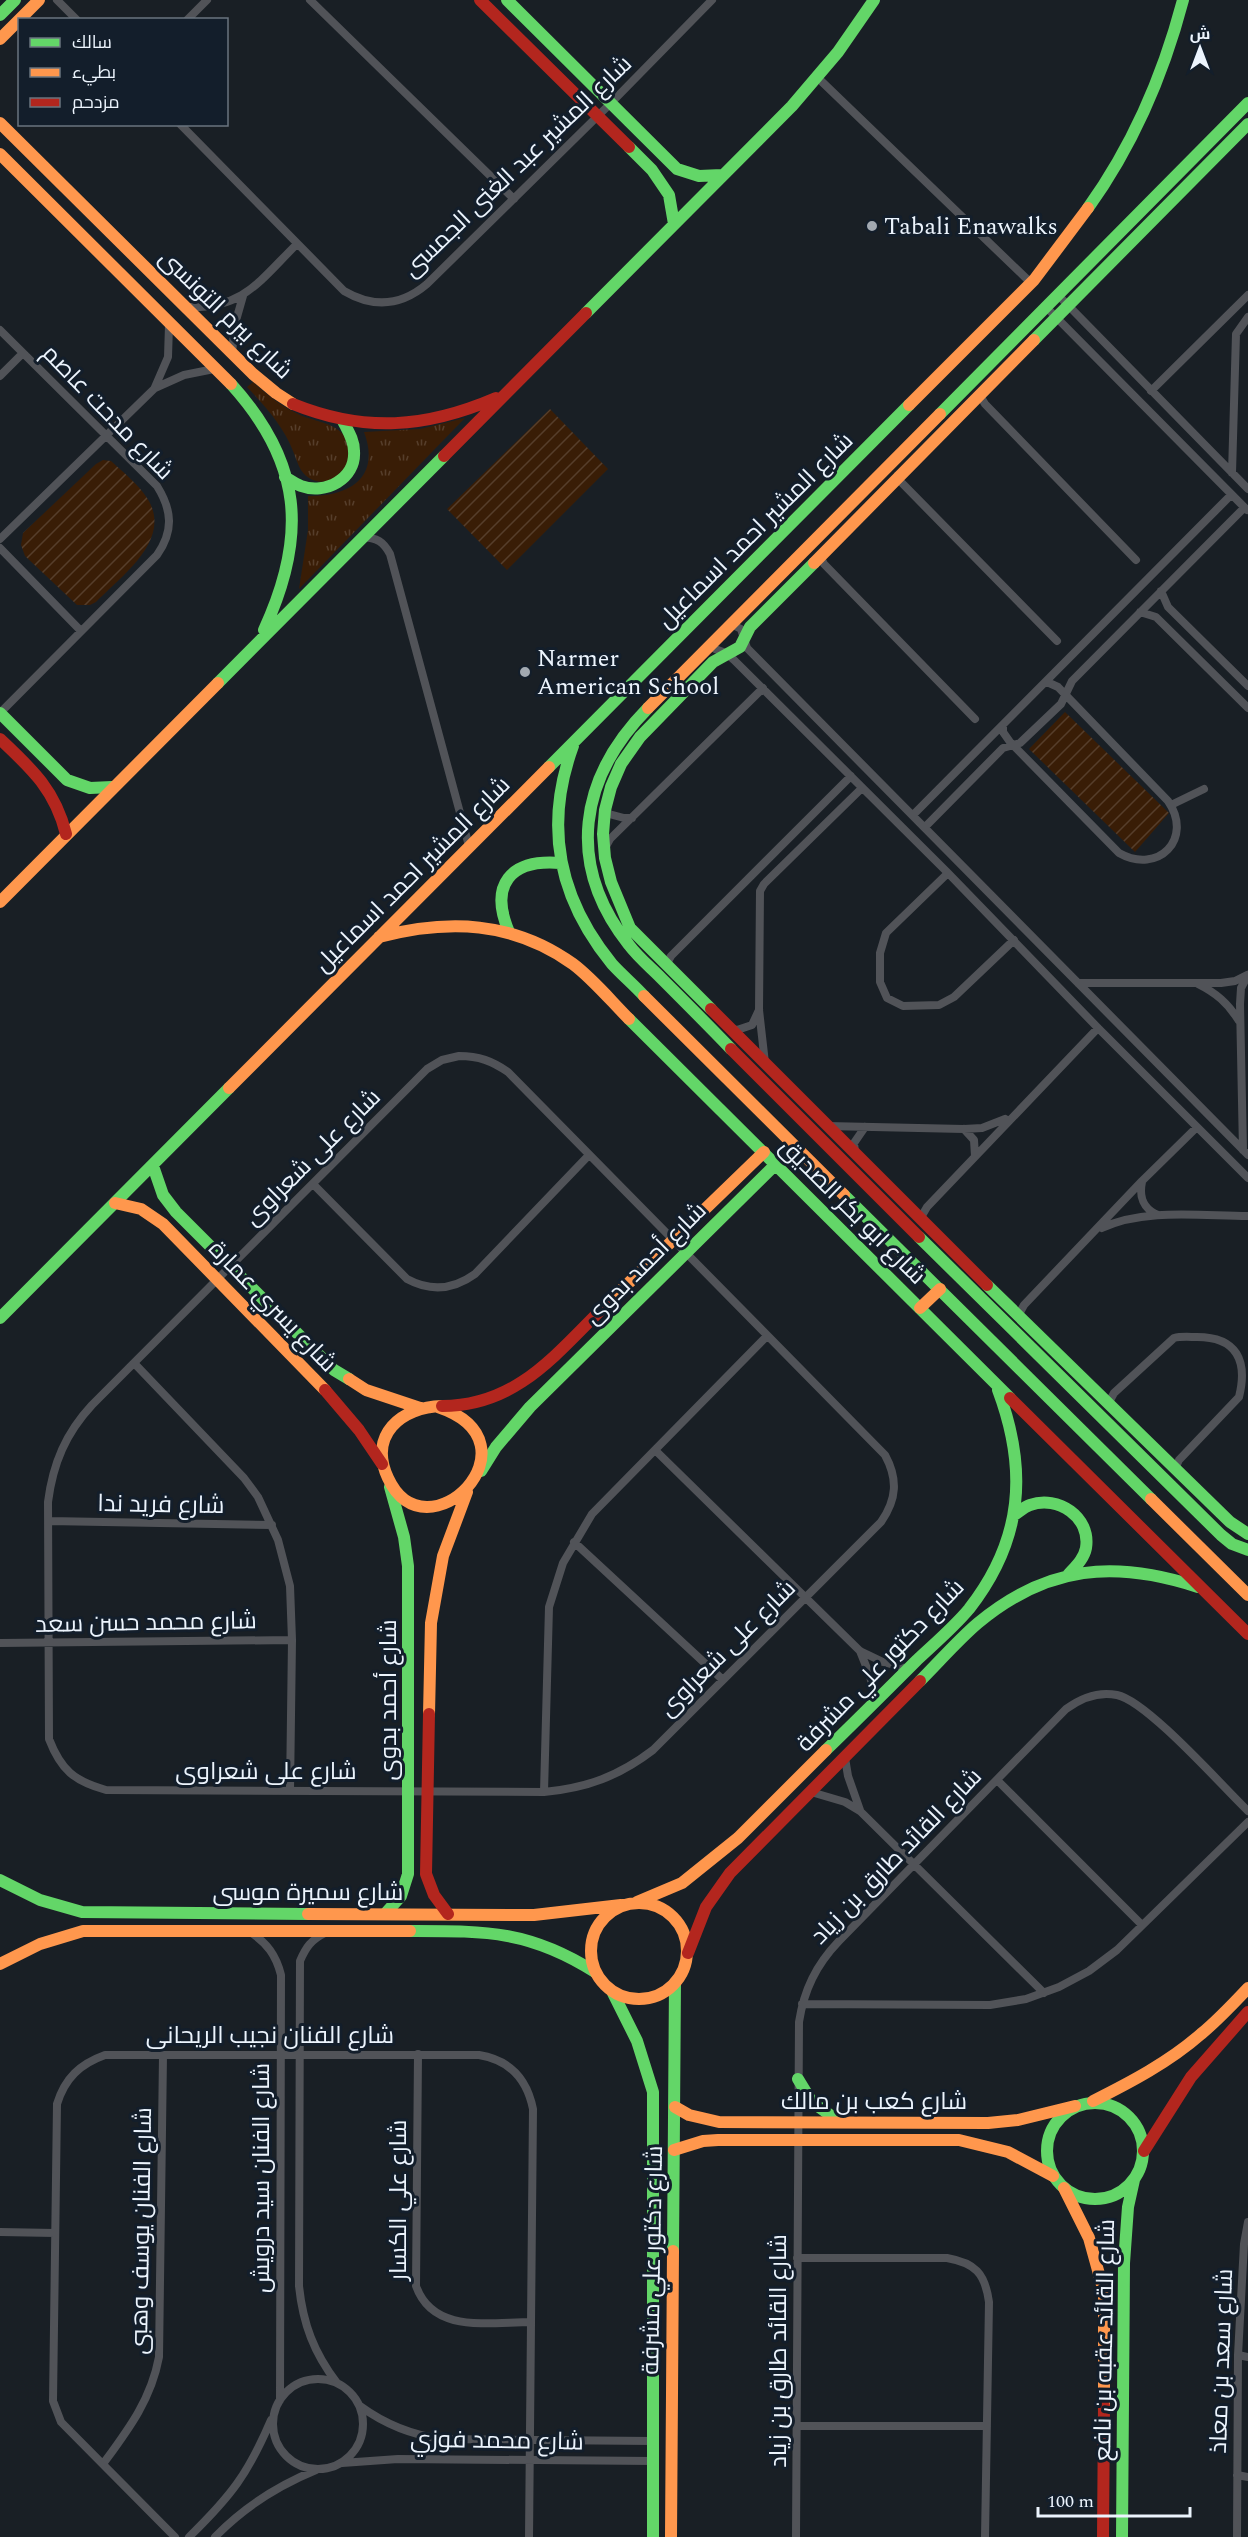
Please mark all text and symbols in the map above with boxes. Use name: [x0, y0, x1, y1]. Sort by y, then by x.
legend: [18, 18, 228, 126]
north arrow: [1170, 18, 1230, 78]
text: ش: [1190, 22, 1210, 46]
text: سالك: [72, 29, 112, 56]
street label: شارع المشير عبد الغنى الجمسى: [395, 47, 641, 286]
text: بطيء: [72, 59, 116, 86]
text: مزدحم: [72, 89, 120, 116]
place label: Tabali Enawalks: [884, 209, 1058, 245]
marker: Tabali Enawalks: [865, 219, 879, 233]
street label: شارع بيرم التونسى: [150, 241, 300, 388]
street label: شارع مدحت عاصم: [33, 337, 182, 489]
street label: شارع المشير احمد اسماعيل: [649, 424, 862, 637]
place label: Narmer American School: [537, 641, 719, 705]
marker: Narmer American School: [518, 665, 532, 679]
street label: شارع المشير احمد اسماعيل: [306, 768, 519, 981]
street label: شارع على شعراوى: [236, 1081, 390, 1235]
street label: شارع ابو بكر الصديق: [771, 1130, 934, 1293]
street label: شارع أحمد بدوى: [576, 1194, 715, 1333]
street label: شارع يسري عمارة: [200, 1232, 345, 1381]
street label: شارع فريد ندا: [97, 1486, 225, 1524]
street label: شارع دكتور علي مشرفة: [788, 1571, 973, 1761]
street label: شارع على شعراوى: [651, 1572, 805, 1726]
street label: شارع محمد حسن سعد: [35, 1603, 257, 1643]
street label: شارع أحمد بدوى: [371, 1619, 407, 1781]
street label: شارع على شعراوى: [175, 1754, 357, 1790]
street label: شارع القائد طارق بن زياد: [803, 1760, 991, 1953]
street label: شارع سميرة موسى: [213, 1875, 403, 1911]
street label: شارع الفنان نجيب الريحانى: [146, 2018, 394, 2054]
street label: شارع الفنان سيد درويش: [244, 2063, 280, 2293]
street label: شارع كعب بن مالك: [781, 2084, 967, 2120]
street label: شارع الفنان يوسف وهبى: [122, 2107, 162, 2355]
street label: شارع علي الكسار: [381, 2120, 417, 2282]
street label: شارع دكتور علي مشرفة: [633, 2145, 673, 2375]
street label: شارع القائد عقبه بن نافع: [1085, 2219, 1125, 2461]
street label: شارع القائد طارق بن زياد: [761, 2234, 797, 2468]
street label: شارع سعد بن معاذ: [1201, 2268, 1243, 2454]
street label: شارع محمد فوزي: [410, 2421, 584, 2461]
scale bar: [1038, 2480, 1190, 2518]
text: 100 m: [1047, 2488, 1094, 2515]

